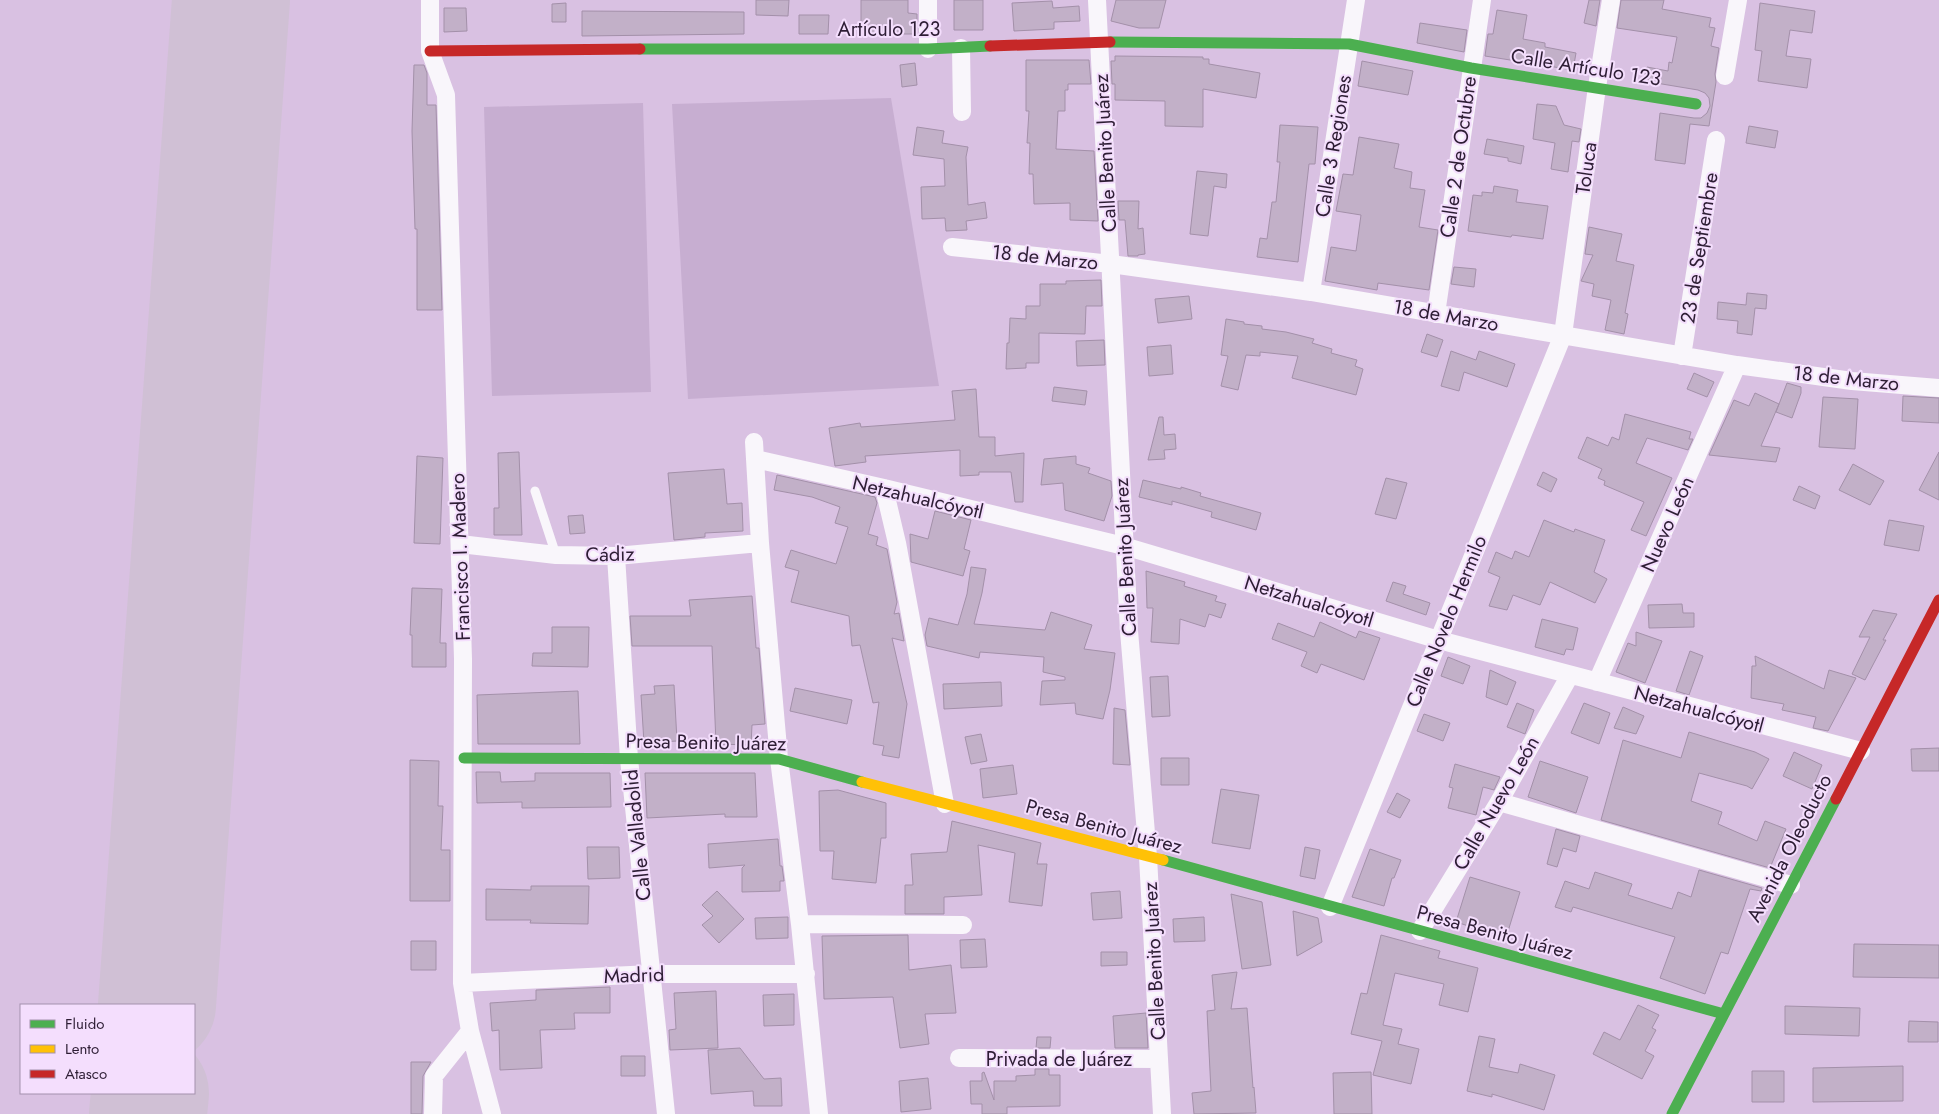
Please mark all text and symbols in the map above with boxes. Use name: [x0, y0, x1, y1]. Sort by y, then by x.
street label: Artículo 123: [838, 15, 941, 44]
street label: Calle Artículo 123: [1509, 41, 1663, 94]
street label: Calle Benito Juárez: [1087, 73, 1124, 233]
street label: Calle 3 Regiones: [1308, 73, 1359, 219]
street label: Calle 2 de Octubre: [1433, 74, 1484, 240]
street label: Toluca: [1568, 140, 1605, 196]
street label: 23 de Septiembre: [1673, 170, 1726, 326]
street label: 18 de Marzo: [990, 237, 1100, 278]
street label: 18 de Marzo: [1391, 292, 1501, 339]
street label: 18 de Marzo: [1791, 358, 1901, 399]
street label: Netzahualcóyotl: [850, 468, 986, 527]
street label: Nuevo León: [1633, 472, 1701, 577]
street label: Francisco I. Madero: [443, 473, 478, 641]
street label: Calle Benito Juárez: [1107, 477, 1144, 637]
street label: Calle Novelo Hermilo: [1399, 531, 1494, 711]
street label: Cádiz: [585, 540, 635, 569]
street label: Netzahualcóyotl: [1241, 568, 1377, 635]
street label: Netzahualcóyotl: [1631, 678, 1767, 741]
street label: Presa Benito Juárez: [625, 727, 787, 758]
street label: Calle Nuevo León: [1446, 731, 1547, 876]
street label: Calle Valladolid: [616, 768, 659, 902]
street label: Avenida Oleoducto: [1740, 769, 1839, 927]
street label: Presa Benito Juárez: [1022, 792, 1185, 861]
street label: Calle Benito Juárez: [1136, 881, 1173, 1041]
street label: Presa Benito Juárez: [1413, 898, 1576, 967]
street label: Madrid: [603, 960, 665, 991]
legend: [20, 1004, 195, 1094]
text: Fluido: [65, 1013, 104, 1035]
text: Lento: [65, 1038, 99, 1060]
street label: Privada de Juárez: [986, 1045, 1132, 1074]
text: Atasco: [65, 1063, 107, 1085]

